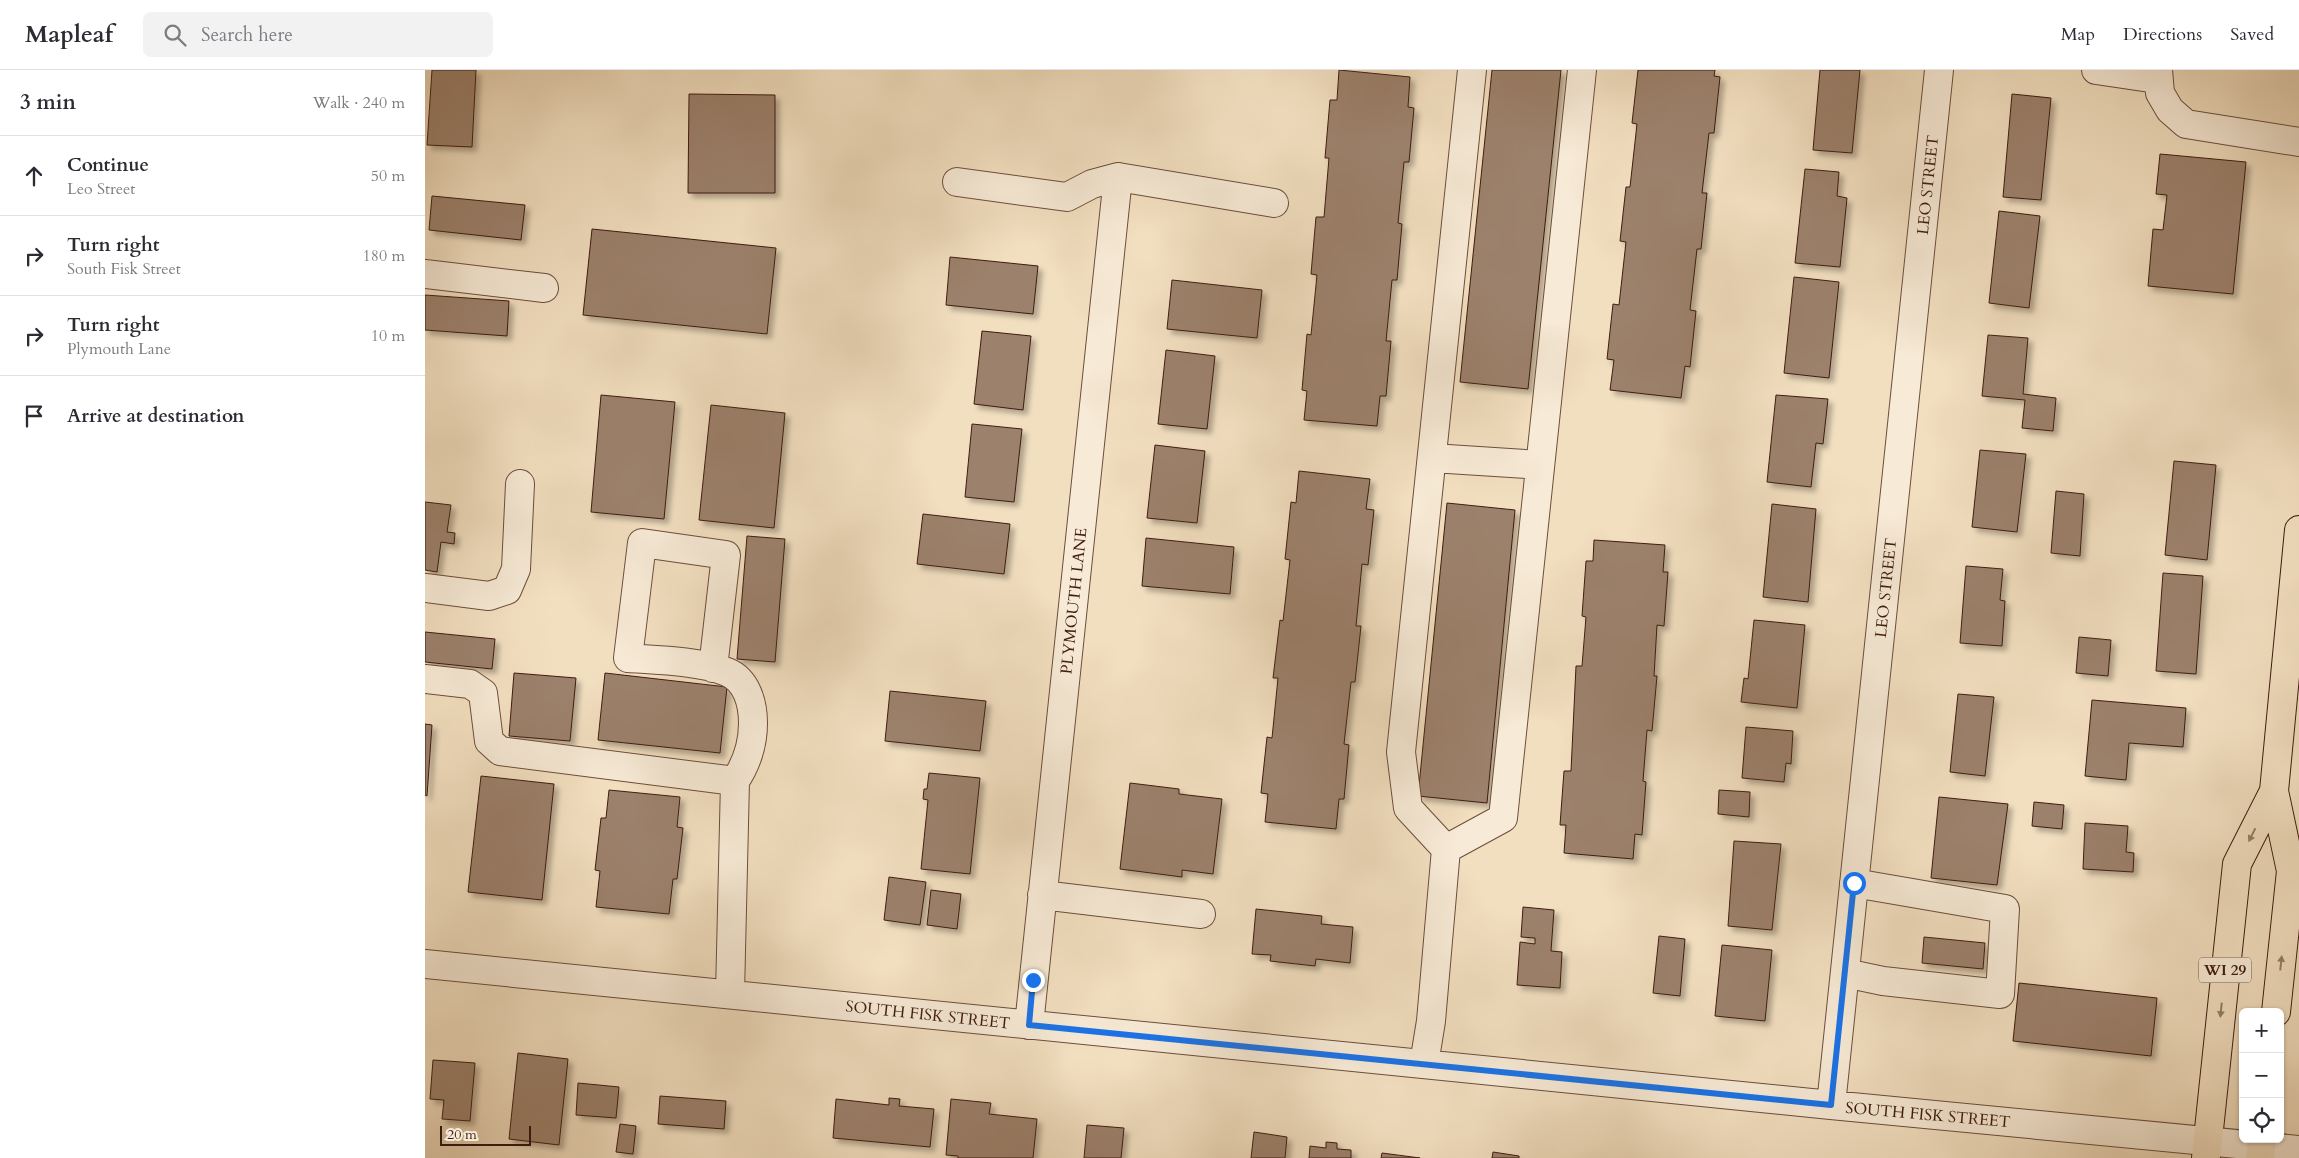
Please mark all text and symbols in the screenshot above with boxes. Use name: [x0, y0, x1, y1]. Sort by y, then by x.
search box: [143, 12, 493, 57]
text: Mapleaf: [25, 18, 113, 51]
icon: search: [161, 21, 189, 49]
text: Search here: [201, 22, 293, 48]
text: Map: [2061, 22, 2095, 47]
text: Directions: [2123, 22, 2202, 47]
text: Saved: [2230, 22, 2274, 47]
text: 3 min: [20, 88, 76, 117]
text: Walk · 240 m: [313, 92, 405, 114]
street label: LEO STREET: [1912, 134, 1944, 236]
text: Continue: [67, 152, 149, 178]
icon: ahead: [20, 162, 48, 190]
text: 50 m: [371, 165, 405, 187]
text: Leo Street: [67, 178, 135, 200]
text: Turn right: [67, 232, 159, 258]
icon: right: [20, 242, 48, 270]
text: 180 m: [363, 245, 405, 267]
text: South Fisk Street: [67, 258, 181, 280]
text: Turn right: [67, 312, 159, 338]
icon: right: [20, 322, 48, 350]
text: 10 m: [371, 325, 405, 347]
text: Plymouth Lane: [67, 338, 171, 360]
icon: arrive: [20, 402, 48, 430]
text: Arrive at destination: [67, 403, 244, 429]
street label: PLYMOUTH LANE: [1055, 527, 1093, 675]
street label: LEO STREET: [1870, 537, 1902, 639]
one-way arrow: [2248, 827, 2256, 842]
route start: [1843, 872, 1866, 895]
one-way arrow: [2277, 955, 2285, 971]
road number: WI 29: [2199, 958, 2251, 982]
route end: [1022, 969, 1045, 992]
street label: SOUTH FISK STREET: [844, 995, 1012, 1035]
one-way arrow: [2217, 1002, 2225, 1018]
map controls: [2239, 1008, 2284, 1143]
button: +: [2239, 1008, 2284, 1053]
button: −: [2239, 1053, 2284, 1098]
street label: SOUTH FISK STREET: [1845, 1097, 2012, 1133]
button: locate: [2239, 1098, 2284, 1143]
scale bar: [440, 1123, 531, 1146]
text: 20 m: [447, 1125, 477, 1144]

